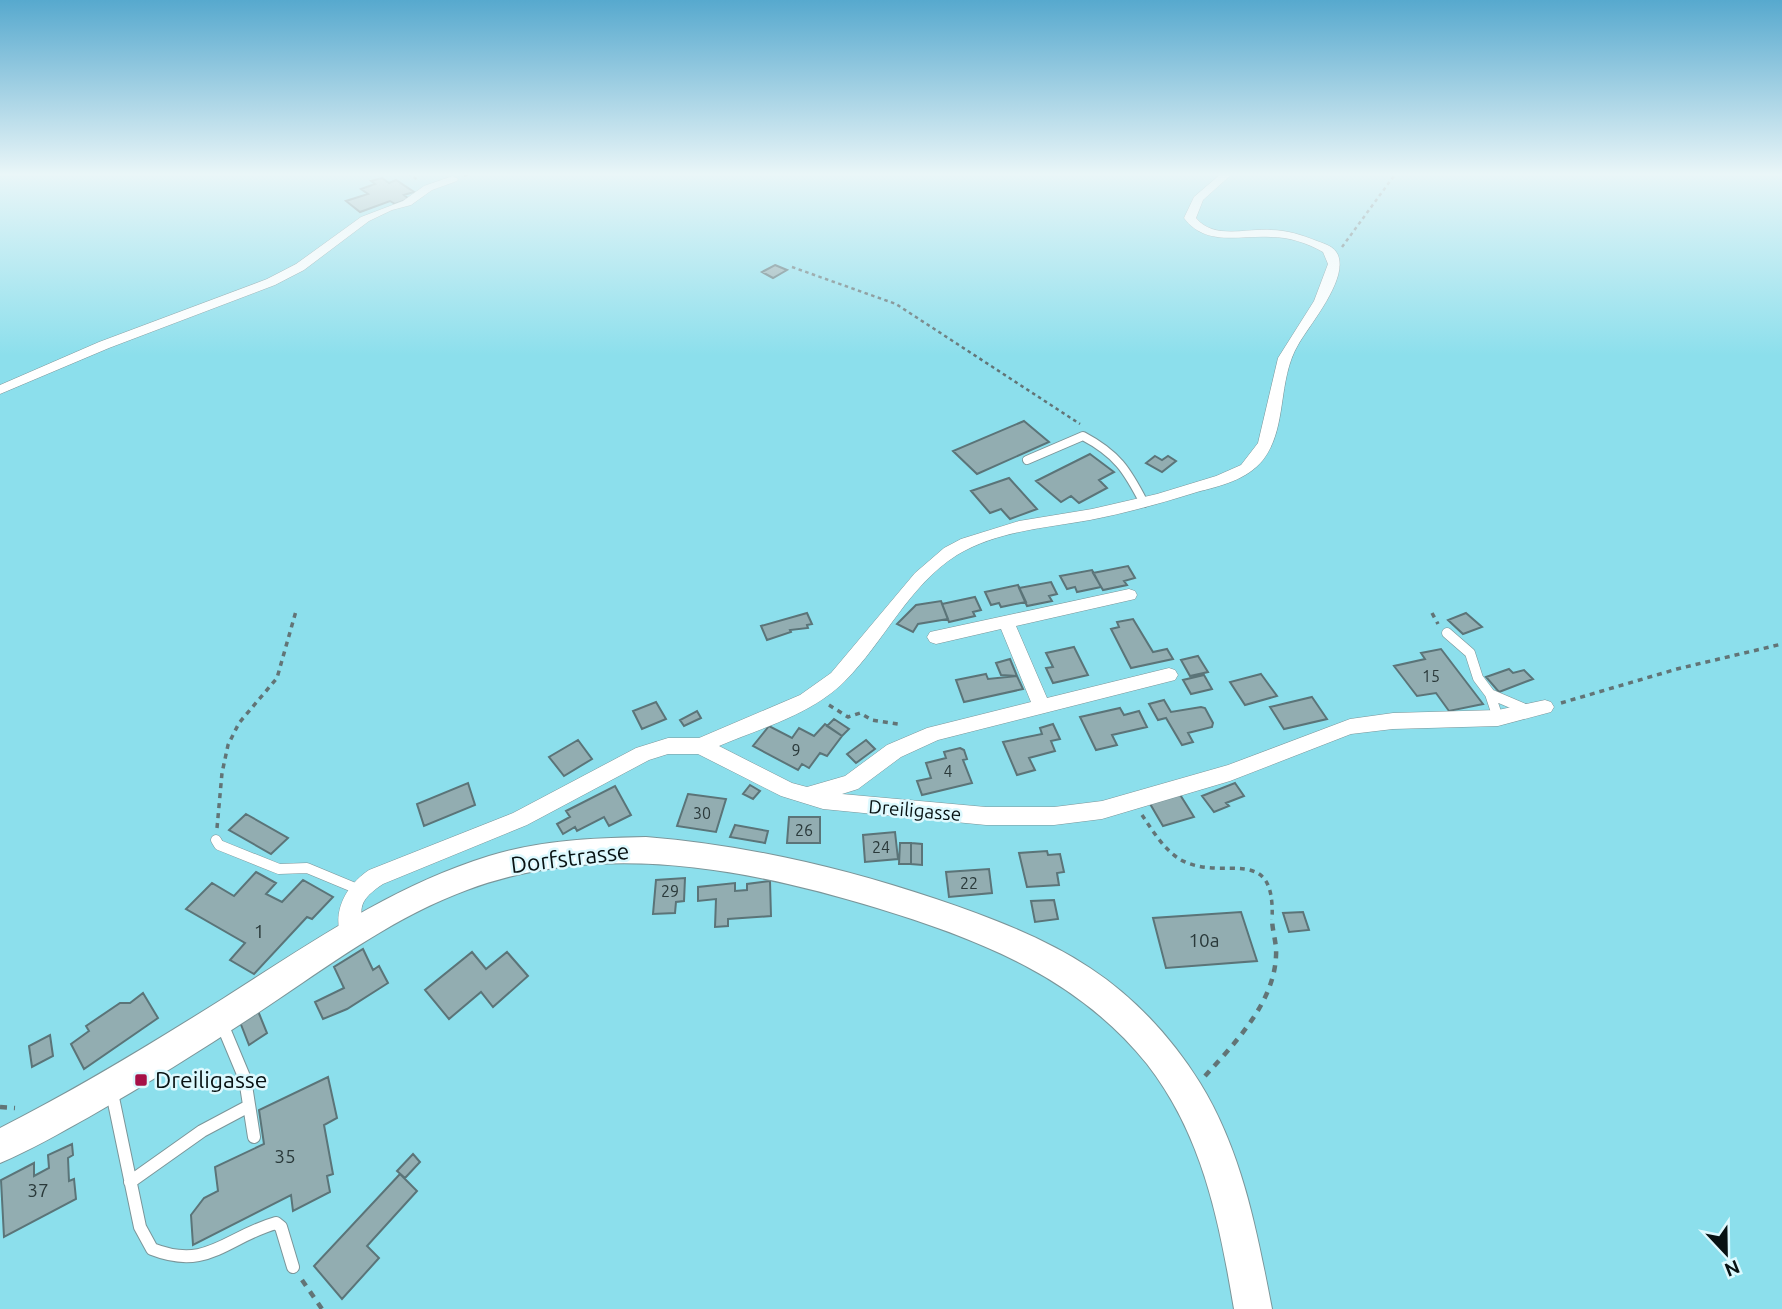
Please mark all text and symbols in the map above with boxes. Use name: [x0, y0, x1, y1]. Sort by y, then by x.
house number: 15: [1422, 667, 1440, 685]
house number: 9: [791, 741, 801, 759]
house number: 4: [943, 762, 953, 780]
street label: Dreiligasse: [868, 795, 962, 825]
house number: 30: [693, 804, 711, 822]
house number: 26: [795, 821, 813, 839]
street label: Dorfstrasse: [509, 838, 631, 877]
house number: 24: [872, 838, 890, 856]
house number: 22: [960, 874, 978, 892]
house number: 29: [661, 882, 679, 900]
house number: 1: [254, 920, 264, 942]
house number: 10a: [1188, 929, 1220, 951]
place label: Dreiligasse: [155, 1067, 268, 1092]
marker: Dreiligasse: [133, 1072, 149, 1088]
house number: 35: [274, 1145, 296, 1167]
house number: 37: [27, 1179, 49, 1201]
north arrow: [1691, 1218, 1761, 1288]
text: N: [1722, 1256, 1743, 1282]

